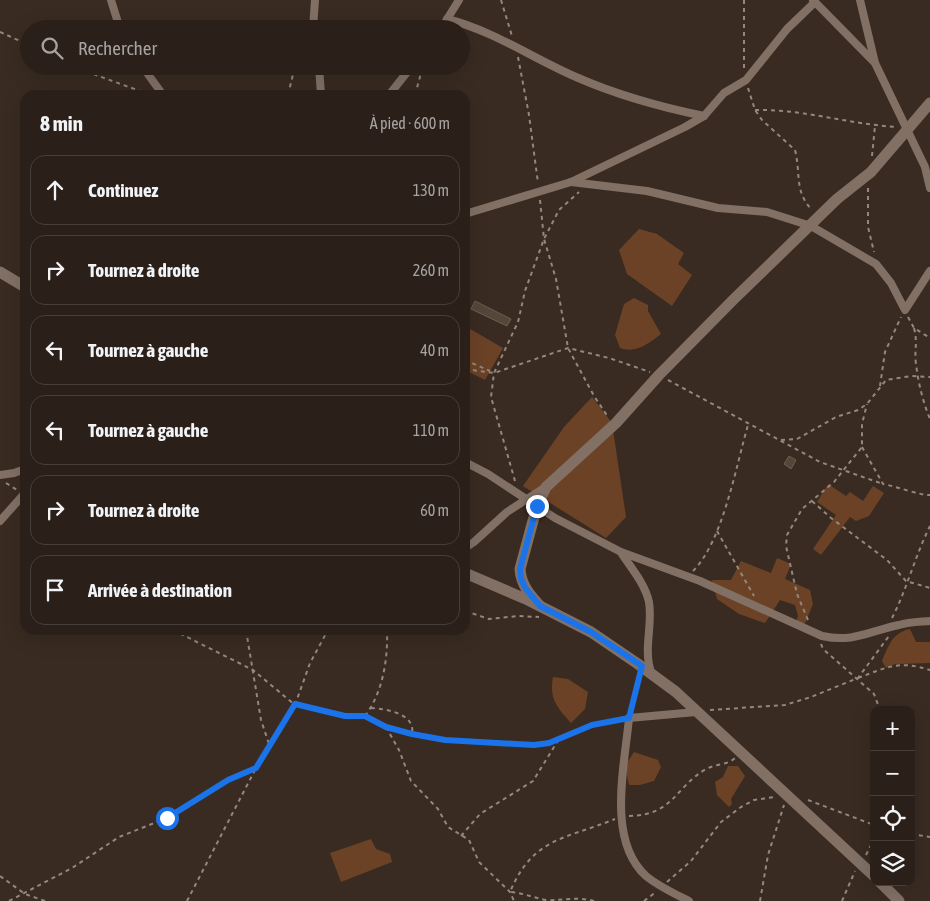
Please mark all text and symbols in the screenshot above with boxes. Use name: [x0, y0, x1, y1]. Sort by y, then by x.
search box: [20, 20, 470, 75]
icon: search: [38, 34, 66, 62]
text: Rechercher: [78, 37, 157, 59]
text: 8 min: [40, 111, 83, 135]
text: À pied · 600 m: [370, 114, 450, 132]
icon: ahead: [41, 176, 69, 204]
text: Continuez: [88, 179, 158, 201]
text: 130 m: [413, 181, 449, 199]
icon: right: [41, 256, 69, 284]
text: Tournez à droite: [88, 259, 199, 281]
text: 260 m: [413, 261, 449, 279]
icon: left: [41, 336, 69, 364]
text: Tournez à gauche: [88, 339, 208, 361]
text: 40 m: [420, 341, 449, 359]
icon: left: [41, 416, 69, 444]
text: Tournez à gauche: [88, 419, 208, 441]
text: 110 m: [413, 421, 449, 439]
route end: [526, 495, 549, 518]
icon: right: [41, 496, 69, 524]
text: Tournez à droite: [88, 499, 199, 521]
text: 60 m: [420, 501, 449, 519]
icon: arrive: [41, 576, 69, 604]
text: Arrivée à destination: [88, 579, 232, 601]
map controls: [870, 706, 915, 886]
button: +: [870, 706, 915, 751]
button: −: [870, 751, 915, 796]
button: locate: [870, 796, 915, 841]
route start: [156, 807, 179, 830]
button: layers: [870, 841, 915, 886]

